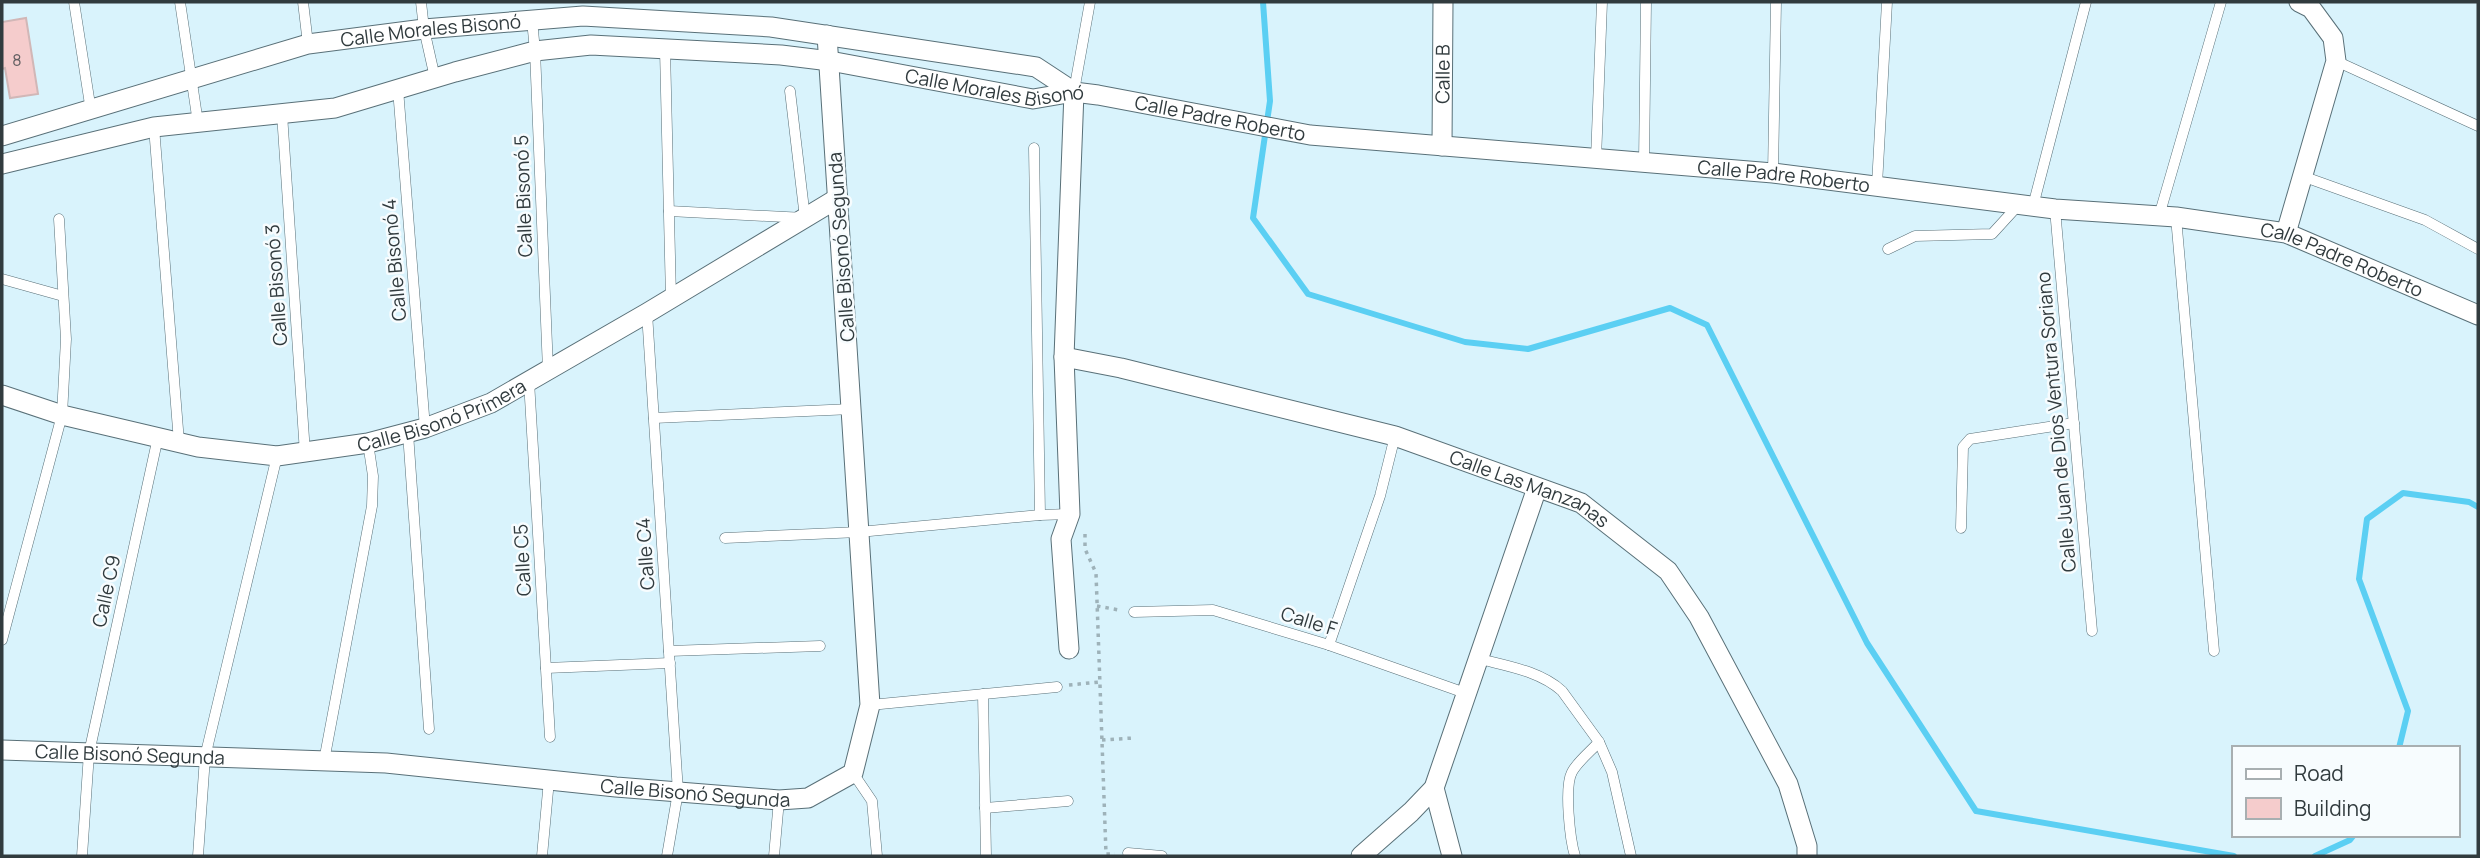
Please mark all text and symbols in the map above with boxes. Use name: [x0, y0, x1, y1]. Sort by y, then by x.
street label: Calle Morales Bisonó: [339, 8, 522, 53]
street label: Calle B: [1429, 44, 1456, 104]
house number: 8: [12, 49, 22, 71]
street label: Calle Morales Bisonó: [903, 62, 1086, 113]
street label: Calle Padre Roberto: [1133, 89, 1308, 147]
street label: Calle Bisonó 5: [508, 134, 538, 258]
street label: Calle Bisonó Segunda: [821, 151, 861, 343]
street label: Calle Padre Roberto: [1697, 154, 1872, 198]
street label: Calle Bisonó 4: [376, 198, 412, 322]
street label: Calle Padre Roberto: [2259, 216, 2427, 303]
street label: Calle Bisonó 3: [259, 223, 293, 347]
street label: Calle Juan de Dios Ventura Soriano: [2030, 271, 2082, 573]
street label: Calle Bisonó Primera: [356, 373, 531, 457]
street label: Calle Las Manzanas: [1446, 444, 1615, 533]
street label: Calle C4: [630, 517, 660, 591]
street label: Calle C5: [507, 523, 537, 597]
street label: Calle C9: [86, 552, 126, 630]
street label: Calle F: [1278, 600, 1341, 642]
street label: Calle Bisonó Segunda: [35, 738, 225, 771]
legend: [2232, 746, 2459, 837]
text: Road: [2294, 759, 2344, 787]
street label: Calle Bisonó Segunda: [599, 772, 791, 813]
text: Building: [2294, 794, 2371, 822]

